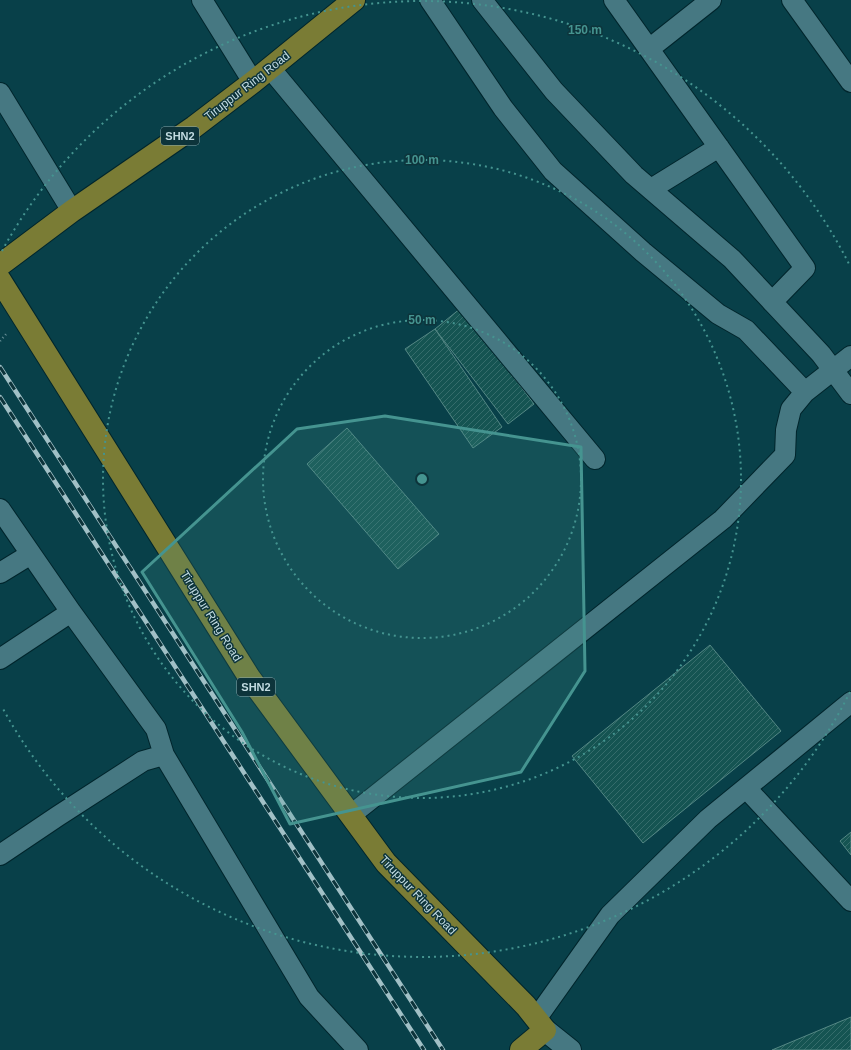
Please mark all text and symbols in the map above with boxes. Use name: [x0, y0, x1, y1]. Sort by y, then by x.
text: 150 m: [568, 23, 602, 37]
street label: Tiruppur Ring Road: [202, 48, 292, 124]
road number: SHN2: [161, 127, 199, 145]
text: 100 m: [405, 153, 439, 167]
text: 50 m: [408, 313, 436, 327]
centre of rings: [415, 472, 429, 486]
street label: Tiruppur Ring Road: [177, 568, 245, 664]
road number: SHN2: [237, 678, 275, 696]
street label: Tiruppur Ring Road: [377, 853, 459, 937]

